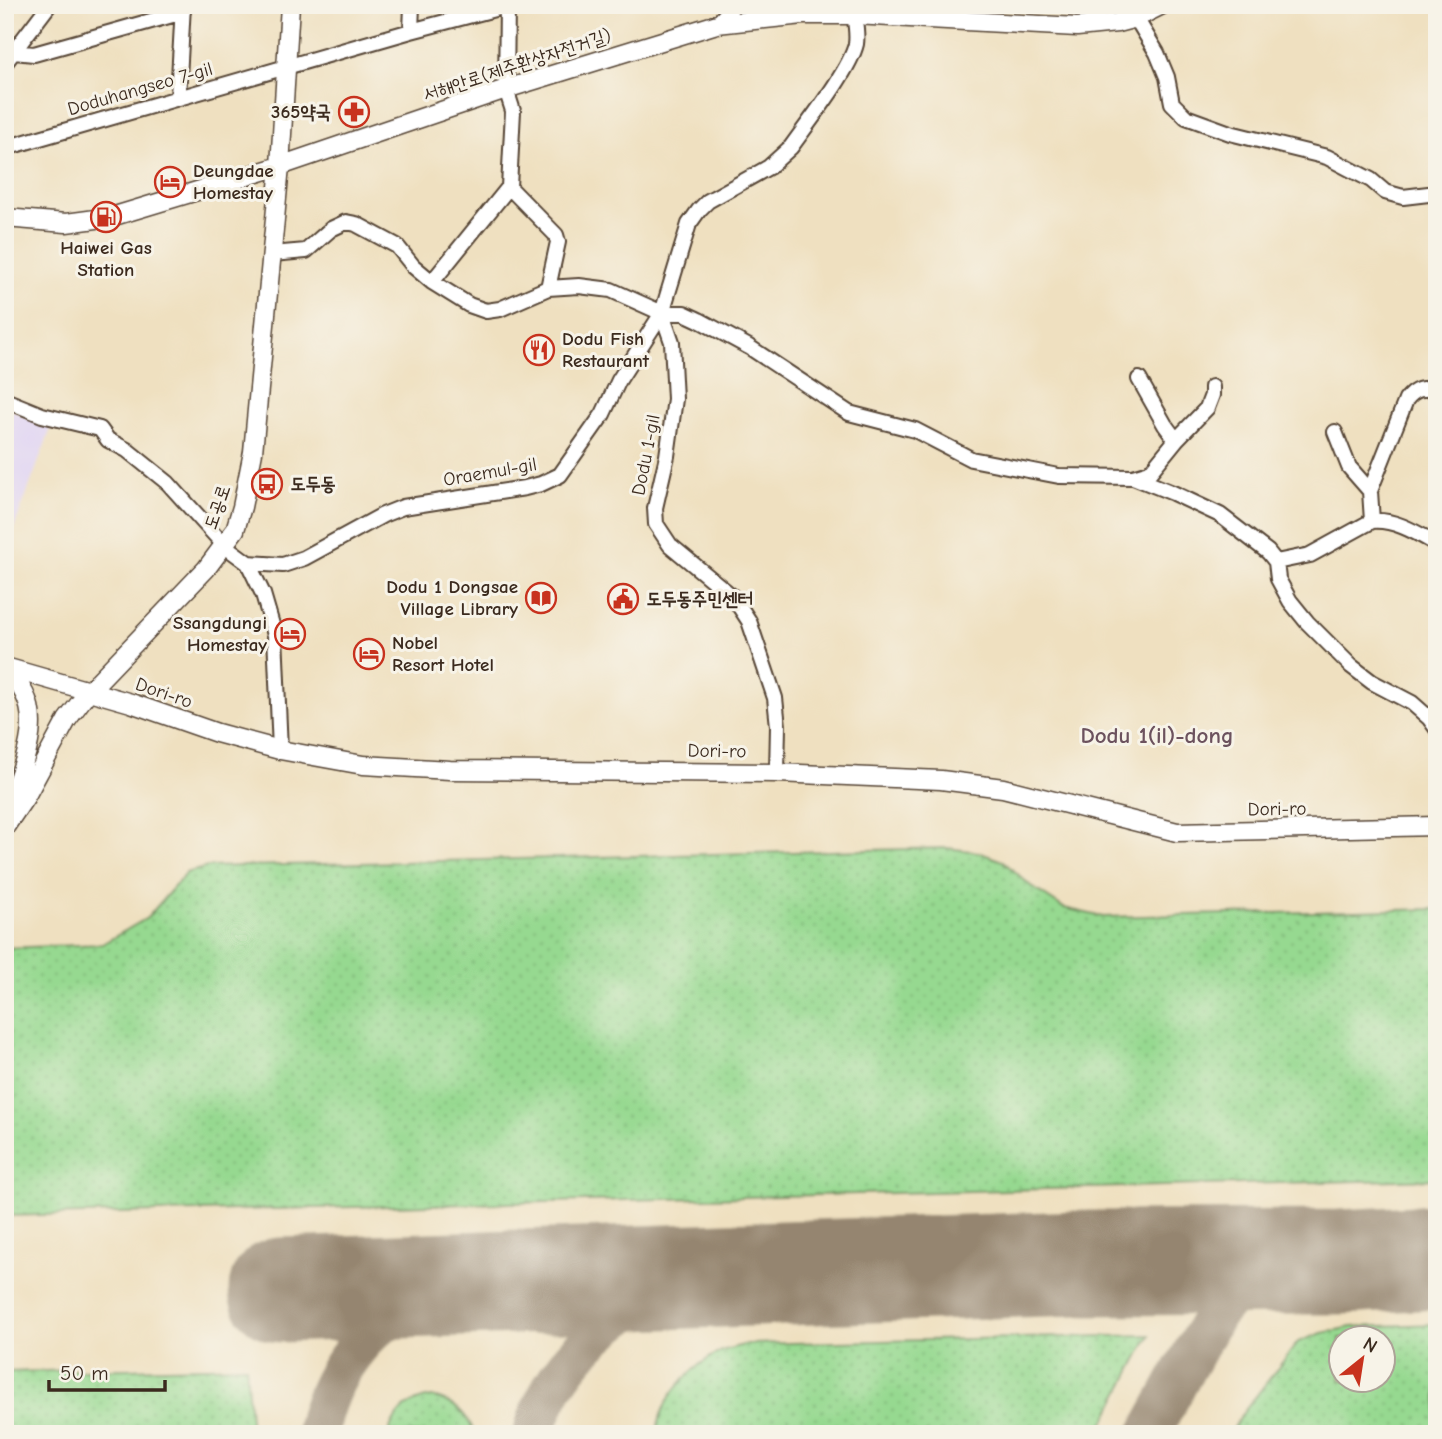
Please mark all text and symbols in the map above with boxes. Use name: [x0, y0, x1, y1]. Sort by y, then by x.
street label: 서해안로(제주환상자전거길): [420, 24, 614, 106]
street label: Doduhangseo 7-gil: [65, 58, 215, 120]
pharmacy icon: 365약국: [337, 95, 371, 129]
place label: 365약국: [271, 101, 331, 123]
place label: Deungdae Homestay: [193, 160, 274, 204]
hotel icon: Deungdae Homestay: [153, 165, 187, 199]
fuel station icon: Haiwei Gas Station: [89, 200, 123, 234]
place label: Haiwei Gas Station: [60, 237, 152, 281]
place label: Dodu Fish Restaurant: [562, 328, 650, 372]
restaurant icon: Dodu Fish Restaurant: [522, 333, 556, 367]
street label: Dodu 1-gil: [627, 413, 665, 497]
street label: Oraemul-gil: [442, 453, 538, 491]
bus stop icon: 도두동: [250, 467, 284, 501]
place label: 도두동: [290, 473, 336, 495]
street label: 도공로: [199, 482, 235, 532]
place label: Dodu 1 Dongsae Village Library: [386, 576, 518, 620]
library icon: Dodu 1 Dongsae Village Library: [524, 581, 558, 615]
public building icon: 도두동주민센터: [606, 582, 640, 616]
place label: 도두동주민센터: [646, 588, 753, 610]
place label: Ssangdungi Homestay: [173, 612, 267, 656]
hotel icon: Ssangdungi Homestay: [273, 617, 307, 651]
place label: Nobel Resort Hotel: [392, 632, 494, 676]
hotel icon: Nobel Resort Hotel: [352, 637, 386, 671]
street label: Dori-ro: [133, 673, 195, 713]
district label: Dodu 1(il)-dong: [1080, 722, 1234, 749]
street label: Dori-ro: [687, 739, 747, 763]
street label: Dori-ro: [1247, 797, 1307, 821]
north arrow: [1326, 1324, 1396, 1394]
text: N: [1359, 1333, 1381, 1358]
scale bar: [49, 1348, 164, 1392]
text: 50 m: [60, 1361, 109, 1385]

